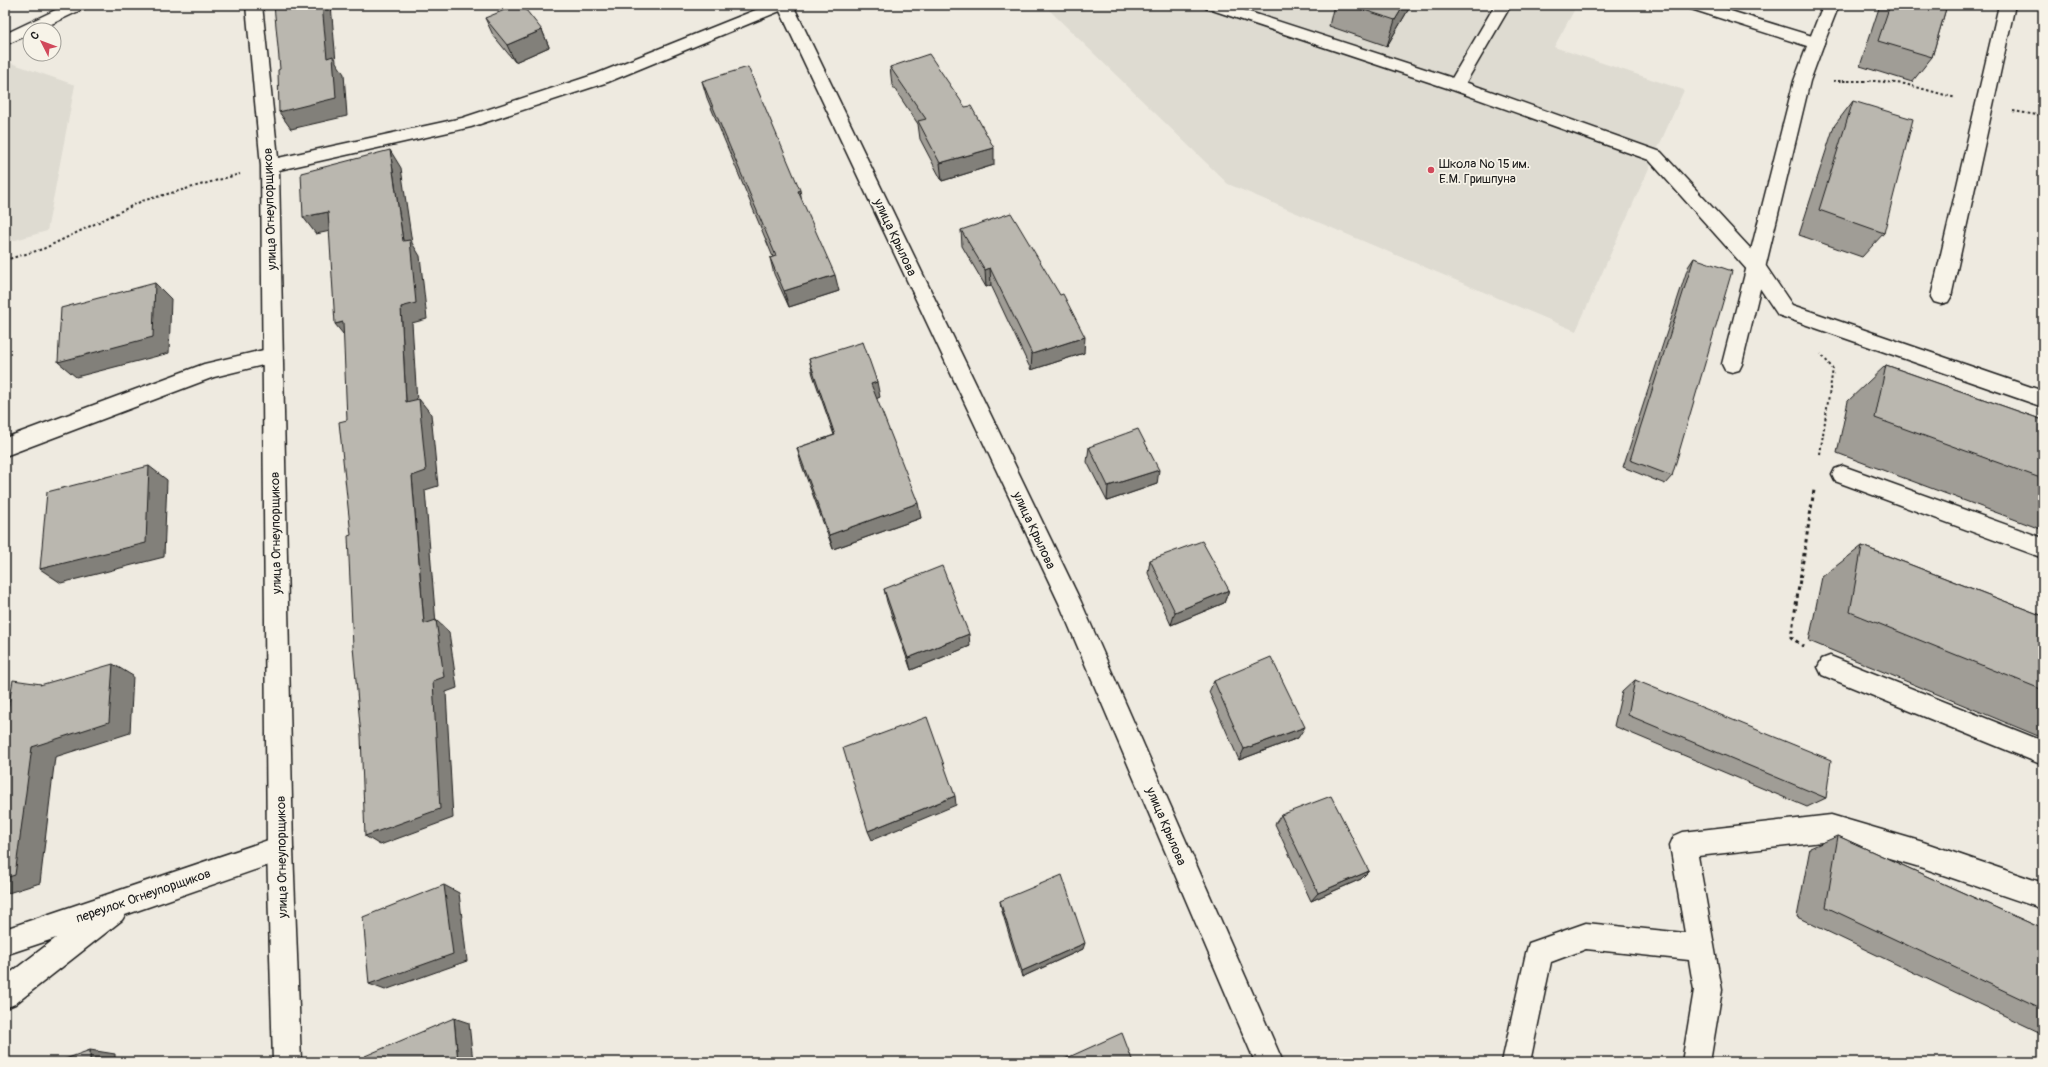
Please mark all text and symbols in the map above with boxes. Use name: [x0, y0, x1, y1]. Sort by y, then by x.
north arrow: [22, 22, 62, 62]
text: С: [28, 29, 42, 43]
street label: улица Огнеупорщиков: [260, 148, 280, 271]
place label: Школа № 15 им. Е.М. Гришпуна: [1439, 156, 1530, 187]
marker: Школа № 15 им. Е.М. Гришпуна: [1426, 165, 1436, 175]
street label: улица Крылова: [870, 195, 920, 279]
street label: улица Огнеупорщиков: [267, 472, 285, 595]
street label: улица Крылова: [1009, 488, 1059, 572]
street label: улица Крылова: [1142, 784, 1190, 868]
street label: улица Огнеупорщиков: [273, 796, 291, 919]
street label: переулок Огнеупорщиков: [74, 865, 213, 927]

